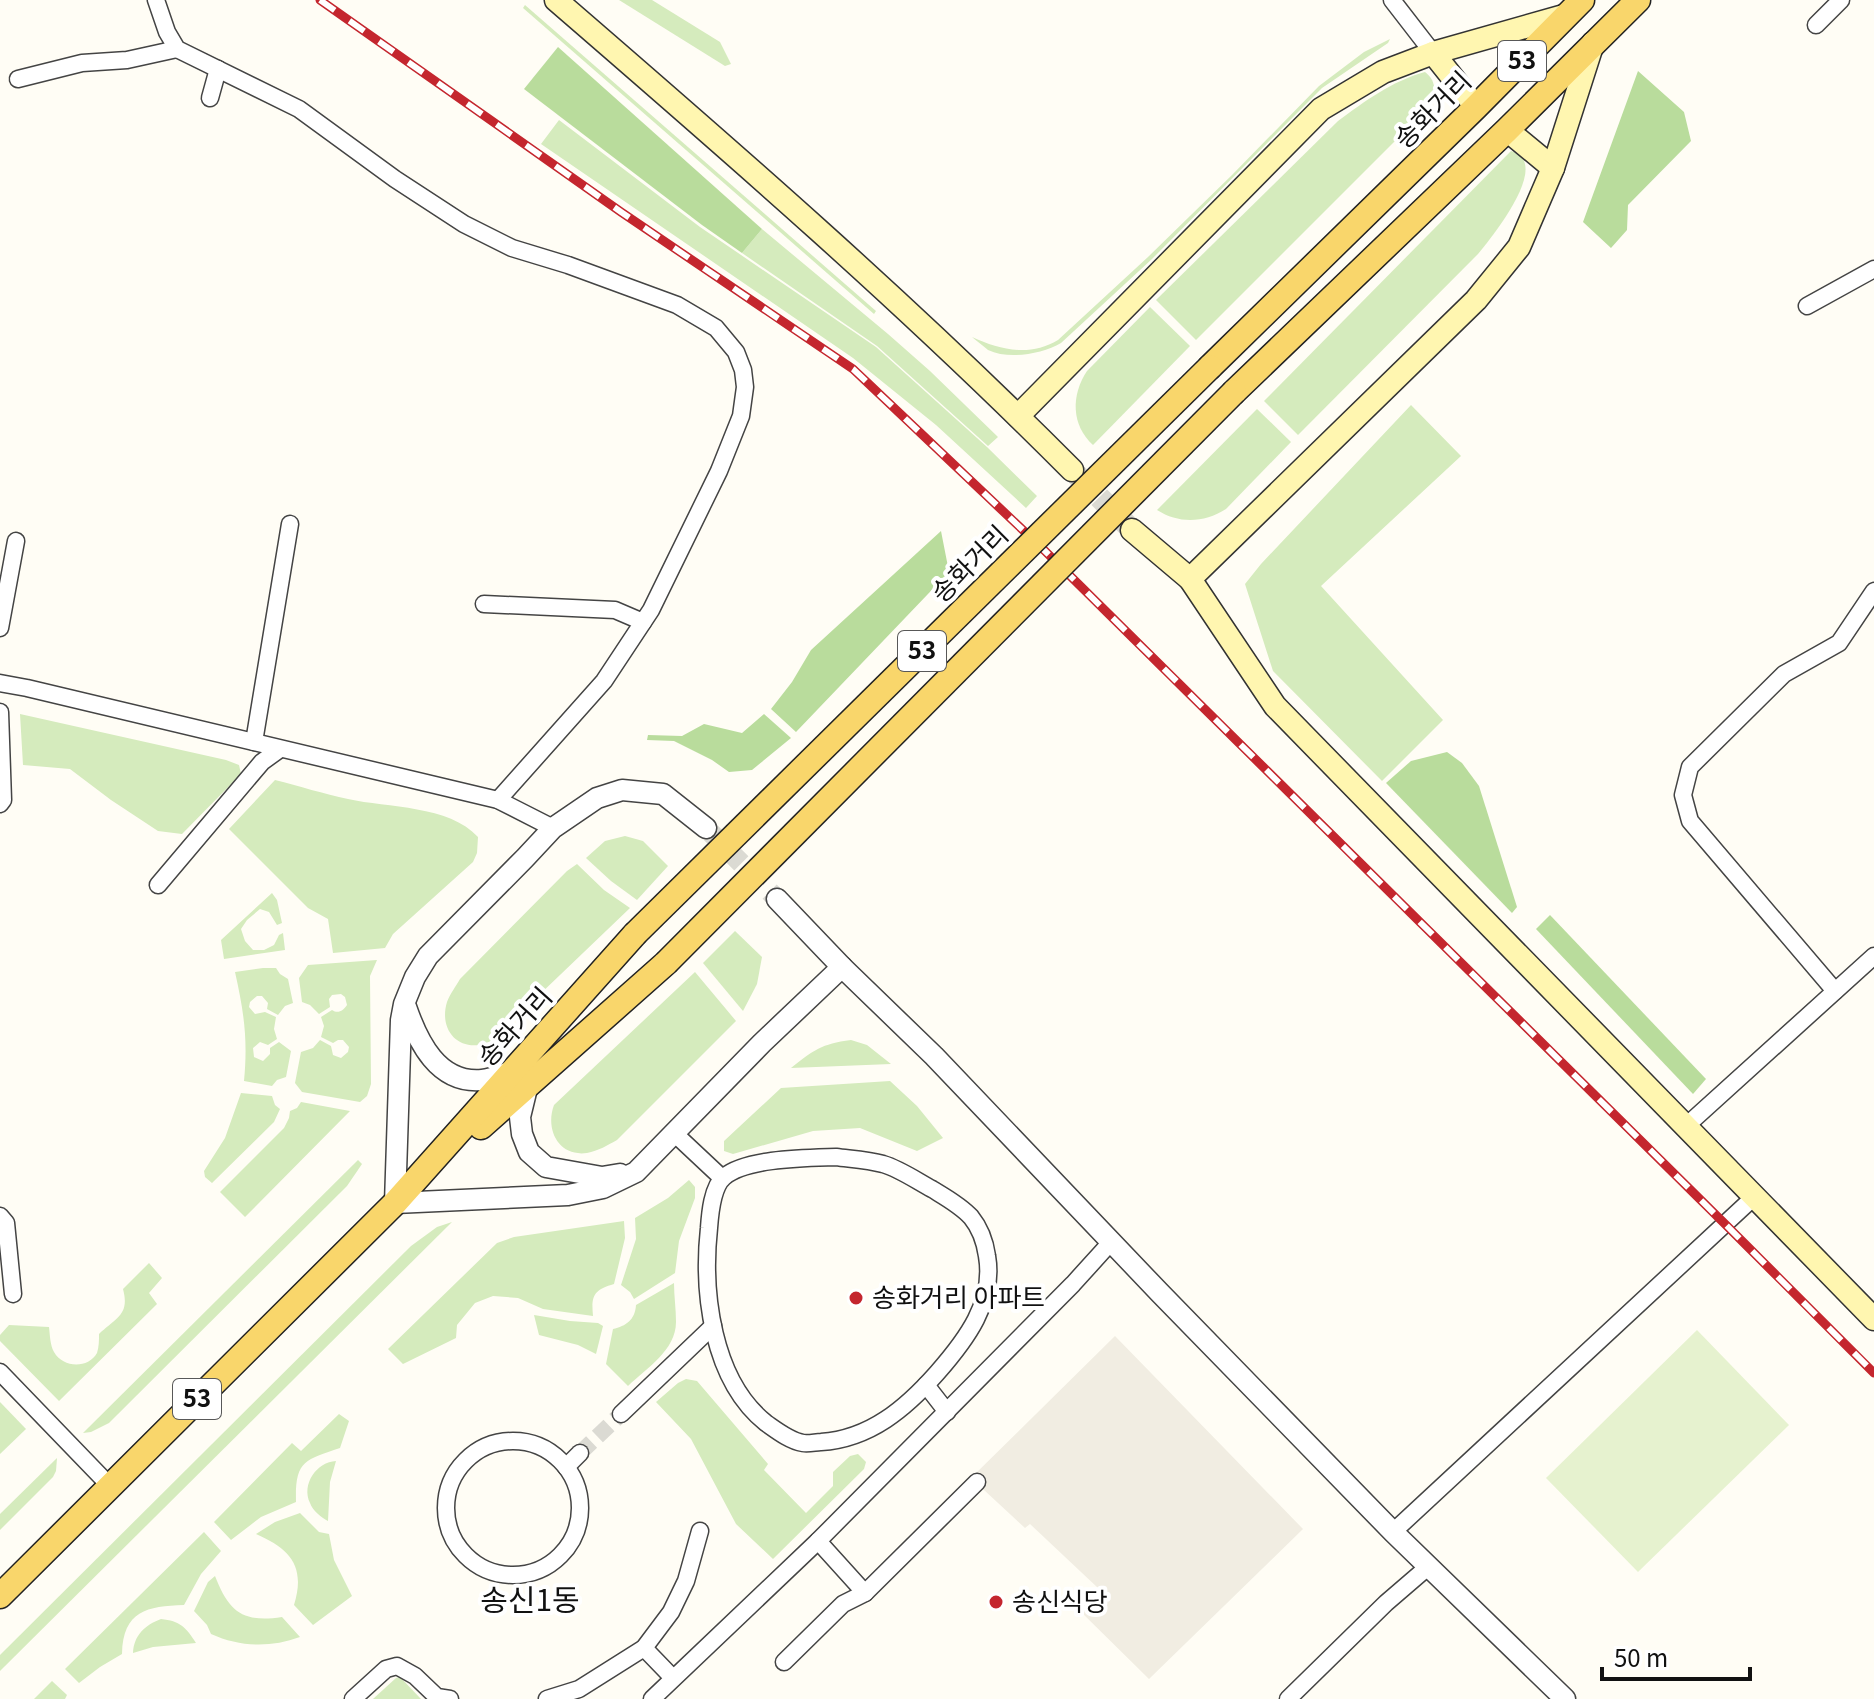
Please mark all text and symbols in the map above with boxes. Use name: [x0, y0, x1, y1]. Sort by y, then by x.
road number: 53: [1498, 41, 1546, 81]
street label: 송화거리: [1384, 61, 1478, 155]
street label: 송화거리: [921, 515, 1015, 609]
road number: 53: [898, 631, 946, 671]
street label: 송화거리: [467, 977, 559, 1073]
place label: 송화거리 아파트: [872, 1277, 1045, 1314]
marker: 송화거리 아파트: [847, 1289, 865, 1307]
road number: 53: [173, 1379, 221, 1419]
district label: 송신1동: [480, 1576, 580, 1620]
place label: 송신식당: [1012, 1581, 1108, 1618]
marker: 송신식당: [987, 1593, 1005, 1611]
scale bar: [1602, 1631, 1750, 1681]
text: 50 m: [1614, 1639, 1668, 1674]

